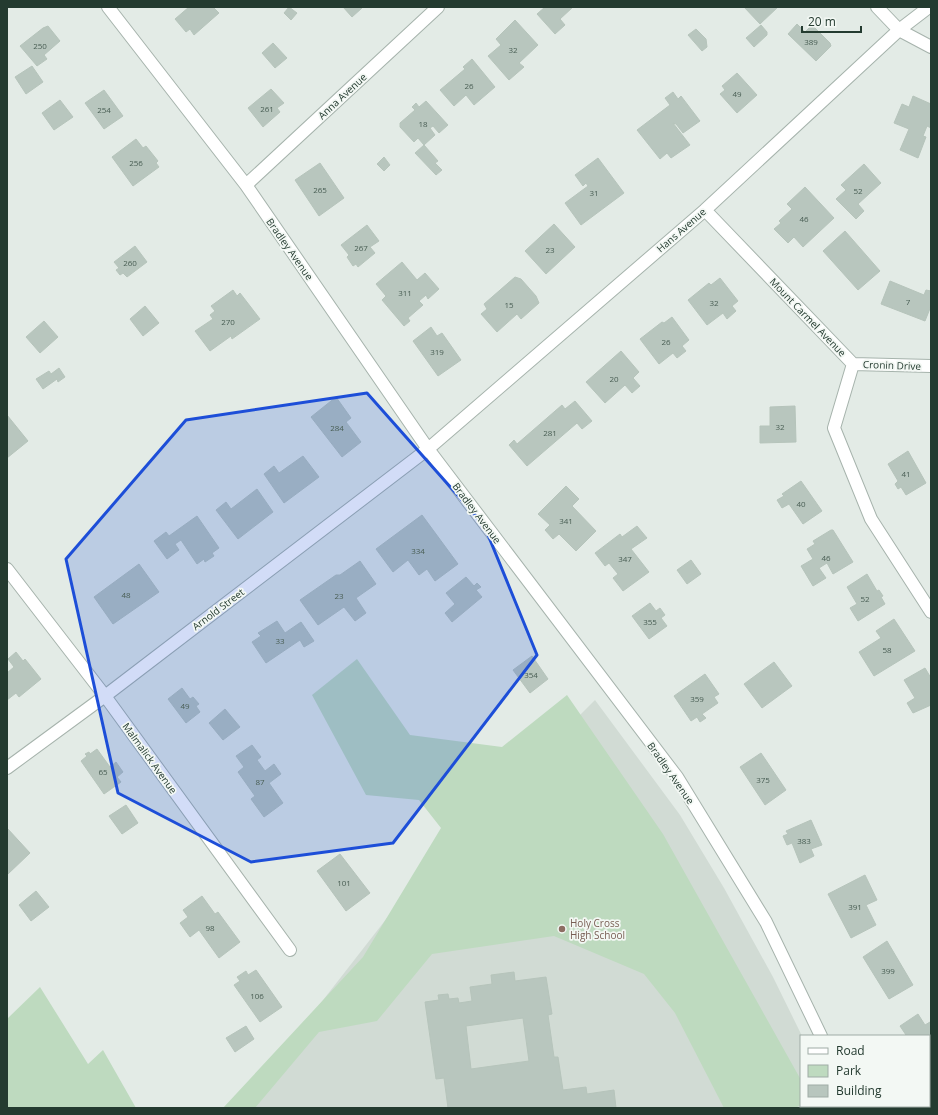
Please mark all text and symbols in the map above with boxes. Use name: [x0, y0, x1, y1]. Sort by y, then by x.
scale bar: [802, 8, 861, 34]
text: 20 m: [808, 13, 836, 30]
house number: 389: [804, 36, 818, 47]
house number: 250: [33, 40, 47, 51]
house number: 32: [508, 44, 518, 55]
street label: Anna Avenue: [315, 70, 370, 122]
house number: 26: [464, 80, 474, 91]
house number: 49: [732, 88, 742, 99]
house number: 261: [260, 103, 274, 114]
house number: 254: [97, 104, 111, 115]
house number: 18: [418, 118, 428, 129]
house number: 256: [129, 157, 143, 168]
house number: 265: [313, 184, 327, 195]
house number: 52: [853, 185, 863, 196]
house number: 31: [589, 187, 599, 198]
street label: Hans Avenue: [653, 204, 709, 255]
house number: 46: [799, 213, 809, 224]
street label: Bradley Avenue: [263, 215, 317, 283]
house number: 267: [354, 242, 368, 253]
house number: 23: [545, 244, 555, 255]
house number: 260: [123, 257, 137, 268]
street label: Mount Carmel Avenue: [767, 275, 849, 360]
house number: 311: [398, 287, 412, 298]
house number: 7: [906, 296, 911, 307]
house number: 32: [709, 297, 719, 308]
house number: 15: [504, 299, 514, 310]
house number: 270: [221, 316, 235, 327]
house number: 26: [661, 336, 671, 347]
house number: 319: [430, 346, 444, 357]
street label: Cronin Drive: [863, 357, 922, 373]
house number: 20: [609, 373, 619, 384]
house number: 32: [775, 421, 785, 432]
house number: 284: [330, 422, 344, 433]
house number: 281: [543, 427, 557, 438]
house number: 41: [901, 468, 911, 479]
street label: Bradley Avenue: [450, 480, 505, 547]
house number: 40: [796, 498, 806, 509]
house number: 341: [559, 515, 573, 526]
house number: 334: [411, 545, 425, 556]
house number: 46: [821, 552, 831, 563]
house number: 347: [618, 553, 632, 564]
street label: Arnold Street: [189, 585, 247, 633]
house number: 48: [121, 589, 131, 600]
house number: 23: [334, 590, 344, 601]
house number: 52: [860, 593, 870, 604]
house number: 355: [643, 616, 657, 627]
house number: 33: [275, 635, 285, 646]
house number: 58: [882, 644, 892, 655]
house number: 354: [524, 669, 538, 680]
house number: 359: [690, 693, 704, 704]
house number: 49: [180, 700, 190, 711]
street label: Malmalick Avenue: [120, 720, 181, 797]
street label: Bradley Avenue: [644, 739, 698, 807]
house number: 65: [98, 766, 108, 777]
house number: 375: [756, 774, 770, 785]
house number: 87: [255, 776, 265, 787]
house number: 383: [797, 835, 811, 846]
house number: 101: [337, 877, 351, 888]
house number: 391: [848, 901, 862, 912]
place label: Holy Cross High School: [570, 916, 625, 942]
house number: 98: [205, 922, 215, 933]
marker: Holy Cross High School: [557, 924, 567, 934]
house number: 399: [881, 965, 895, 976]
house number: 106: [250, 990, 264, 1001]
legend: [800, 1035, 930, 1107]
text: Road: [836, 1042, 865, 1059]
text: Park: [836, 1062, 862, 1079]
text: Building: [836, 1082, 882, 1099]

